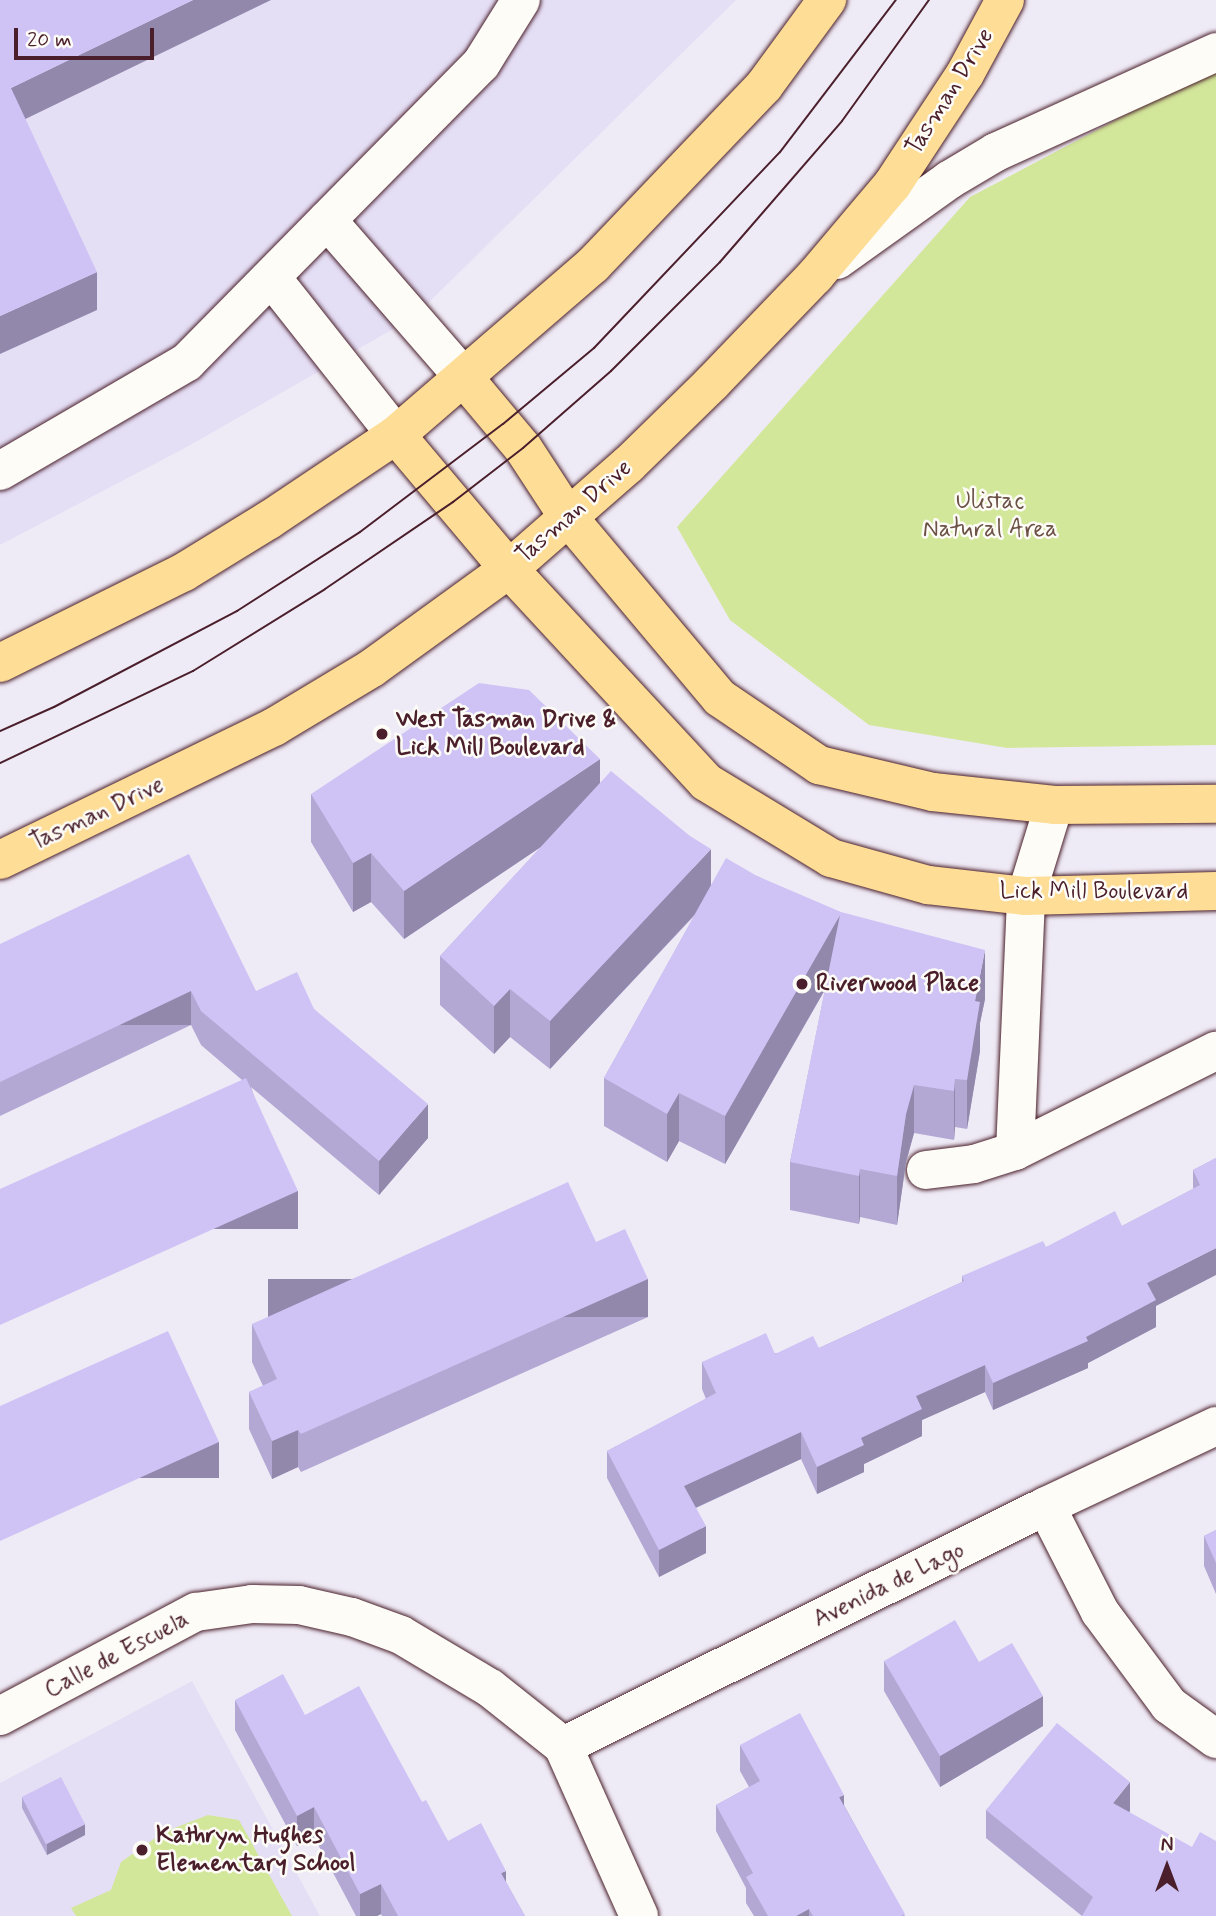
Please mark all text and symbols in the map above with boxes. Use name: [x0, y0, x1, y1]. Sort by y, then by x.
scale bar: [18, 14, 158, 58]
street label: Tasman Drive: [900, 24, 1000, 160]
text: 20 m: [27, 26, 72, 54]
street label: Tasman Drive: [511, 454, 637, 570]
park label: Ulistac Natural Area: [921, 488, 1059, 544]
place label: West Tasman Drive & Lick Mill Boulevard: [396, 706, 614, 762]
marker: West Tasman Drive & Lick Mill Boulevard: [374, 726, 390, 742]
street label: Tasman Drive: [26, 771, 168, 857]
street label: Lick Mill Boulevard: [1000, 878, 1188, 906]
place label: Riverwood Place: [816, 970, 976, 998]
marker: Riverwood Place: [794, 976, 810, 992]
street label: Avenida de Lago: [809, 1536, 969, 1634]
street label: Calle de Escuela: [40, 1605, 194, 1705]
place label: Kathryn Hughes Elementary School: [156, 1822, 355, 1878]
north arrow: [1132, 1832, 1202, 1902]
text: N: [1161, 1833, 1173, 1858]
marker: Kathryn Hughes Elementary School: [134, 1842, 150, 1858]

